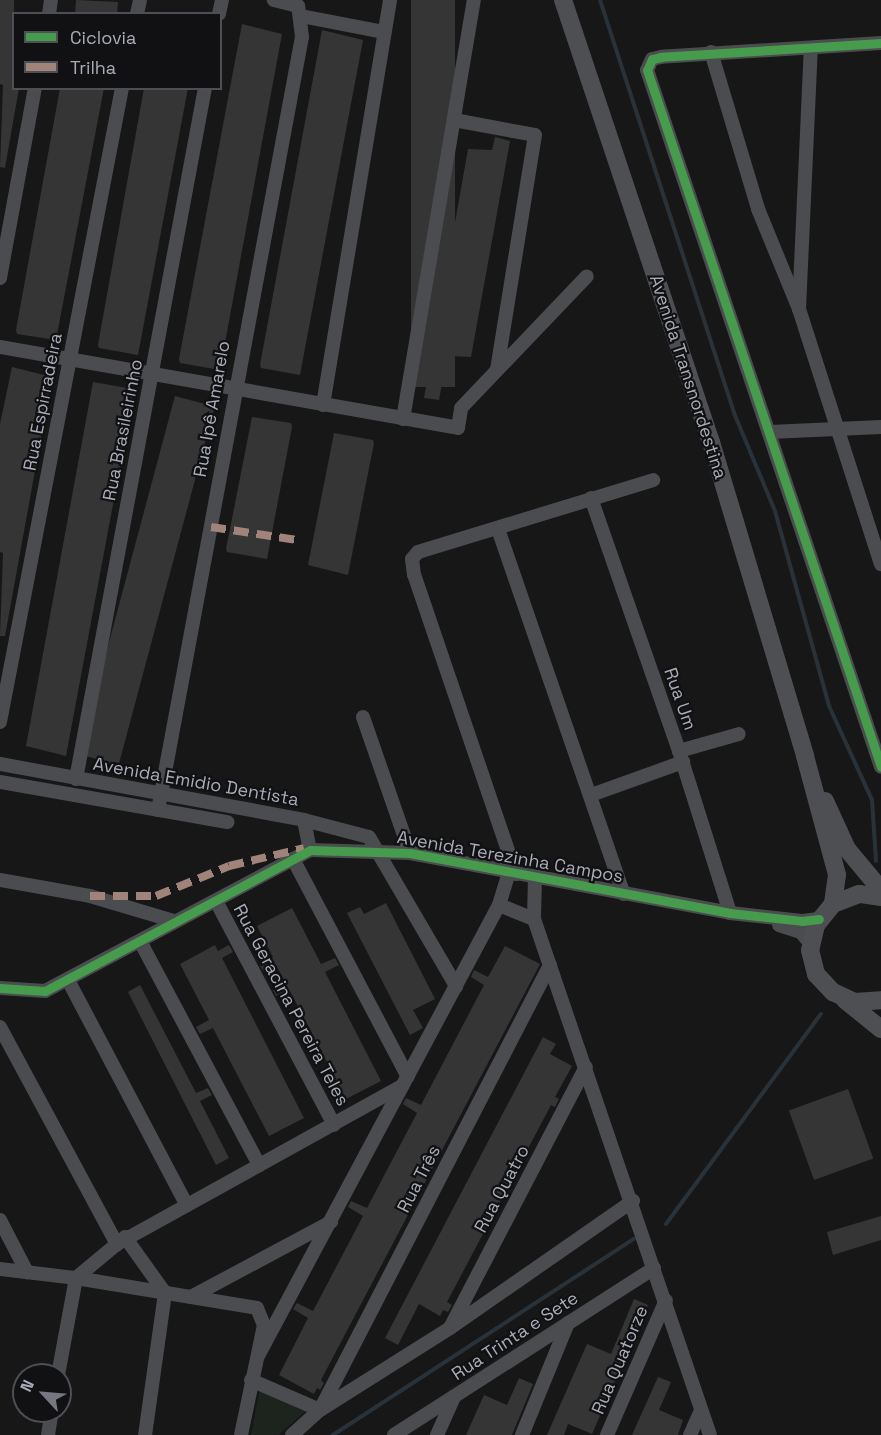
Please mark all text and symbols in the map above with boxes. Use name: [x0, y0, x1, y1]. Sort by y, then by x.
legend: [12, 12, 222, 90]
text: Ciclovia: [70, 26, 136, 49]
text: Trilha: [70, 56, 116, 79]
street label: Avenida Transnordestina: [645, 272, 731, 482]
street label: Rua Espirradeira: [19, 331, 67, 473]
street label: Rua Ipê Amarelo: [189, 339, 235, 479]
street label: Rua Brasileirinho: [99, 357, 147, 503]
street label: Rua Um: [659, 665, 701, 733]
street label: Avenida Emidio Dentista: [91, 753, 301, 811]
street label: Avenida Terezinha Campos: [395, 826, 625, 888]
street label: Rua Geracina Pereira Teles: [228, 900, 354, 1110]
street label: Rua Três: [393, 1141, 445, 1217]
street label: Rua Quatro: [470, 1142, 534, 1236]
street label: Rua Trinta e Sete: [447, 1287, 583, 1385]
street label: Rua Quatorze: [587, 1303, 653, 1417]
north arrow: [12, 1363, 72, 1423]
text: N: [15, 1376, 39, 1395]

